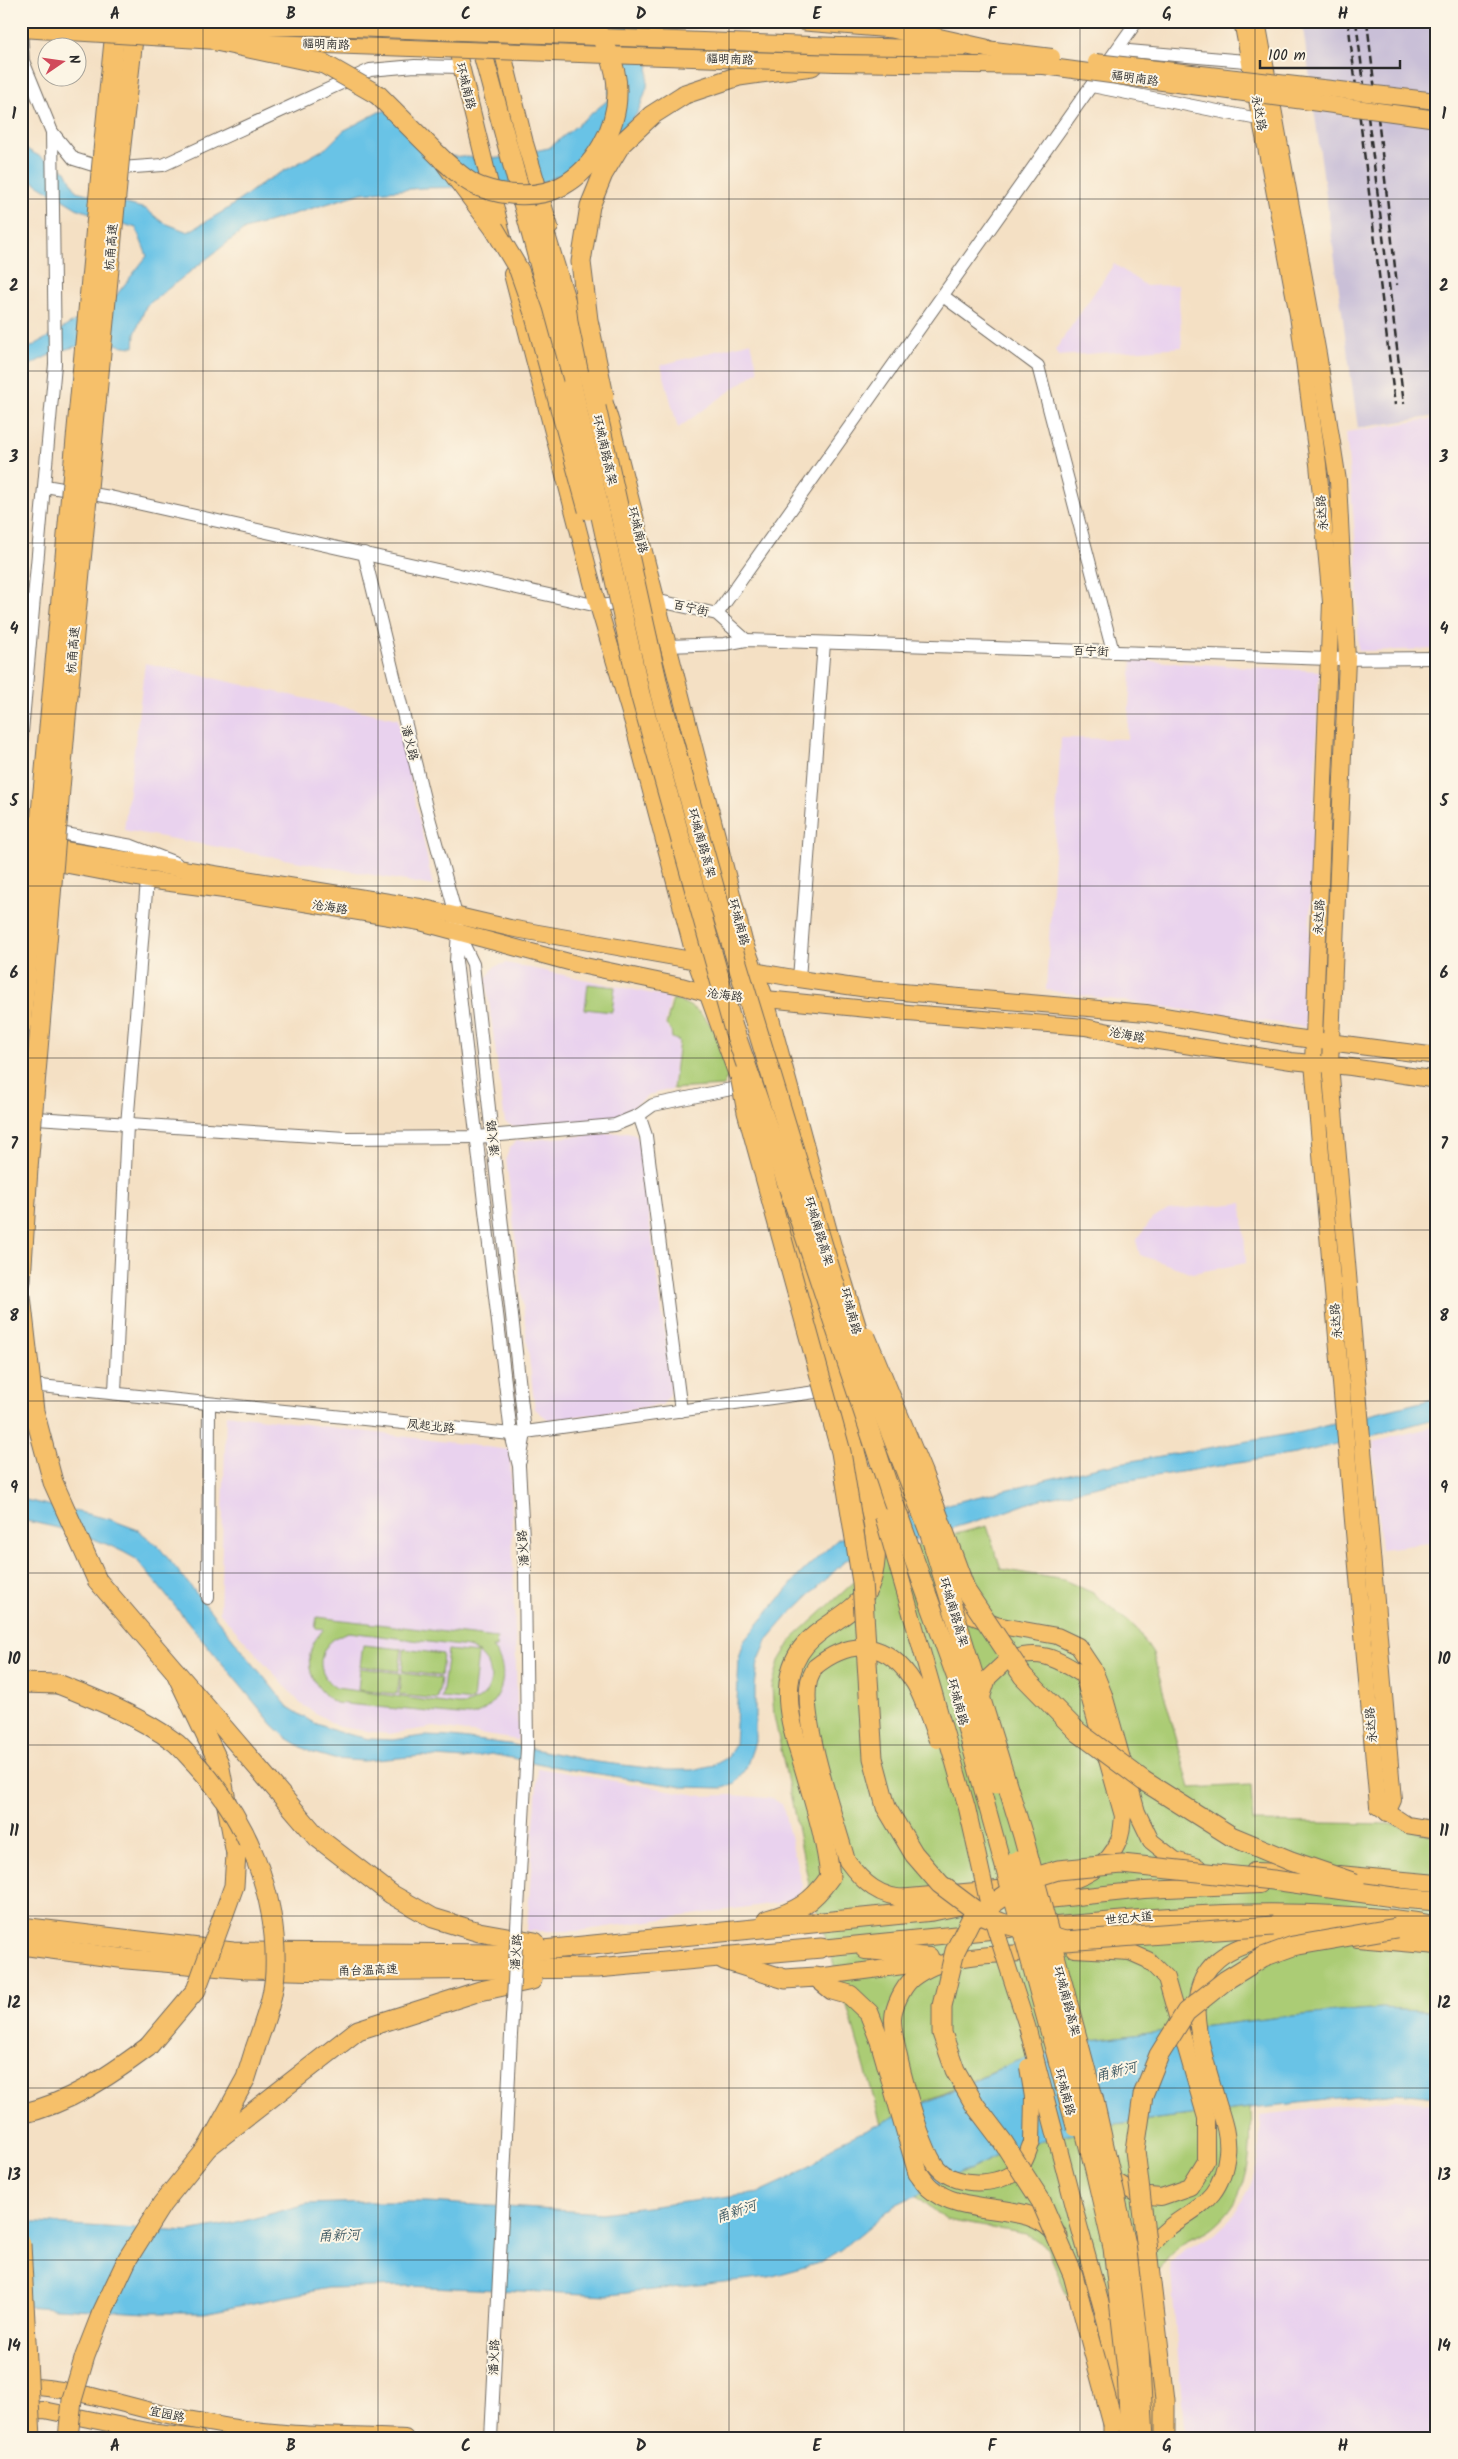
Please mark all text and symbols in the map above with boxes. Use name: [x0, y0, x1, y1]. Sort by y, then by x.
text: A: [110, 2, 120, 27]
text: B: [286, 2, 296, 27]
text: C: [461, 2, 471, 27]
text: D: [636, 2, 647, 27]
text: E: [813, 2, 823, 27]
text: F: [988, 2, 998, 27]
text: G: [1162, 2, 1172, 27]
text: H: [1338, 2, 1348, 27]
street label: 福明南路: [302, 34, 350, 55]
north arrow: [38, 38, 88, 88]
scale bar: [1260, 38, 1400, 70]
text: 100 m: [1268, 44, 1306, 68]
street label: 福明南路: [706, 49, 754, 70]
text: N: [62, 53, 85, 66]
street label: 环城南路: [450, 61, 481, 112]
street label: 福明南路: [1110, 66, 1160, 91]
street label: 永达路: [1246, 94, 1271, 133]
text: 1: [12, 102, 17, 127]
text: 1: [1442, 102, 1447, 127]
street label: 杭甬高速: [100, 222, 123, 272]
text: 2: [9, 274, 19, 299]
text: 2: [1439, 274, 1449, 299]
street label: 环城南路高架: [587, 413, 622, 487]
text: 3: [9, 445, 19, 470]
text: 3: [1439, 445, 1449, 470]
street label: 永达路: [1311, 494, 1334, 532]
street label: 环城南路: [622, 505, 653, 556]
street label: 百宁街: [671, 595, 711, 622]
text: 4: [10, 617, 19, 642]
text: 4: [1440, 617, 1449, 642]
street label: 杭甬高速: [62, 625, 85, 675]
street label: 百宁街: [1073, 641, 1109, 662]
street label: 潘火路: [396, 723, 423, 763]
text: 5: [9, 789, 20, 814]
text: 5: [1439, 789, 1450, 814]
street label: 环城南路高架: [682, 806, 721, 880]
street label: 沧海路: [311, 895, 349, 920]
street label: 环城南路: [723, 896, 754, 948]
street label: 永达路: [1309, 899, 1330, 936]
text: 6: [10, 961, 19, 986]
text: 6: [1440, 961, 1449, 986]
street label: 沧海路: [706, 984, 744, 1007]
street label: 沧海路: [1107, 1023, 1146, 1048]
street label: 潘火路: [482, 1119, 505, 1157]
text: 7: [10, 1132, 18, 1157]
text: 7: [1440, 1132, 1448, 1157]
street label: 环城南路高架: [799, 1194, 838, 1268]
street label: 环城南路: [835, 1285, 866, 1337]
street label: 永达路: [1325, 1302, 1348, 1340]
text: 8: [9, 1304, 19, 1329]
text: 8: [1439, 1304, 1449, 1329]
street label: 凤起北路: [406, 1415, 456, 1438]
text: 9: [10, 1476, 18, 1501]
text: 9: [1440, 1476, 1448, 1501]
street label: 潘火路: [513, 1529, 534, 1567]
street label: 环城南路高架: [934, 1575, 973, 1649]
text: 10: [7, 1647, 21, 1672]
text: 10: [1437, 1647, 1451, 1672]
street label: 环城南路: [942, 1676, 973, 1728]
street label: 永达路: [1360, 1706, 1383, 1744]
text: 11: [9, 1819, 19, 1844]
text: 11: [1439, 1819, 1449, 1844]
street label: 世纪大道: [1104, 1907, 1154, 1930]
street label: 潘火路: [506, 1933, 527, 1971]
street label: 甬台温高速: [338, 1960, 398, 1981]
street label: 环城南路高架: [1048, 1964, 1085, 2038]
text: 12: [7, 1991, 21, 2016]
text: 12: [1437, 1991, 1451, 2016]
water label: 甬新河: [1093, 2056, 1141, 2088]
street label: 环城南路: [1049, 2066, 1080, 2118]
text: 13: [7, 2163, 21, 2188]
text: 13: [1437, 2163, 1451, 2188]
water label: 甬新河: [713, 2194, 762, 2229]
water label: 甬新河: [318, 2224, 363, 2248]
text: 14: [7, 2334, 21, 2359]
text: 14: [1437, 2334, 1451, 2359]
street label: 潘火路: [484, 2339, 505, 2375]
street label: 宜园路: [147, 2401, 186, 2428]
text: A: [110, 2434, 120, 2459]
text: B: [286, 2434, 296, 2459]
text: C: [461, 2434, 471, 2459]
text: D: [636, 2434, 647, 2459]
text: E: [813, 2434, 823, 2459]
text: F: [988, 2434, 998, 2459]
text: G: [1162, 2434, 1172, 2459]
text: H: [1338, 2434, 1348, 2459]

